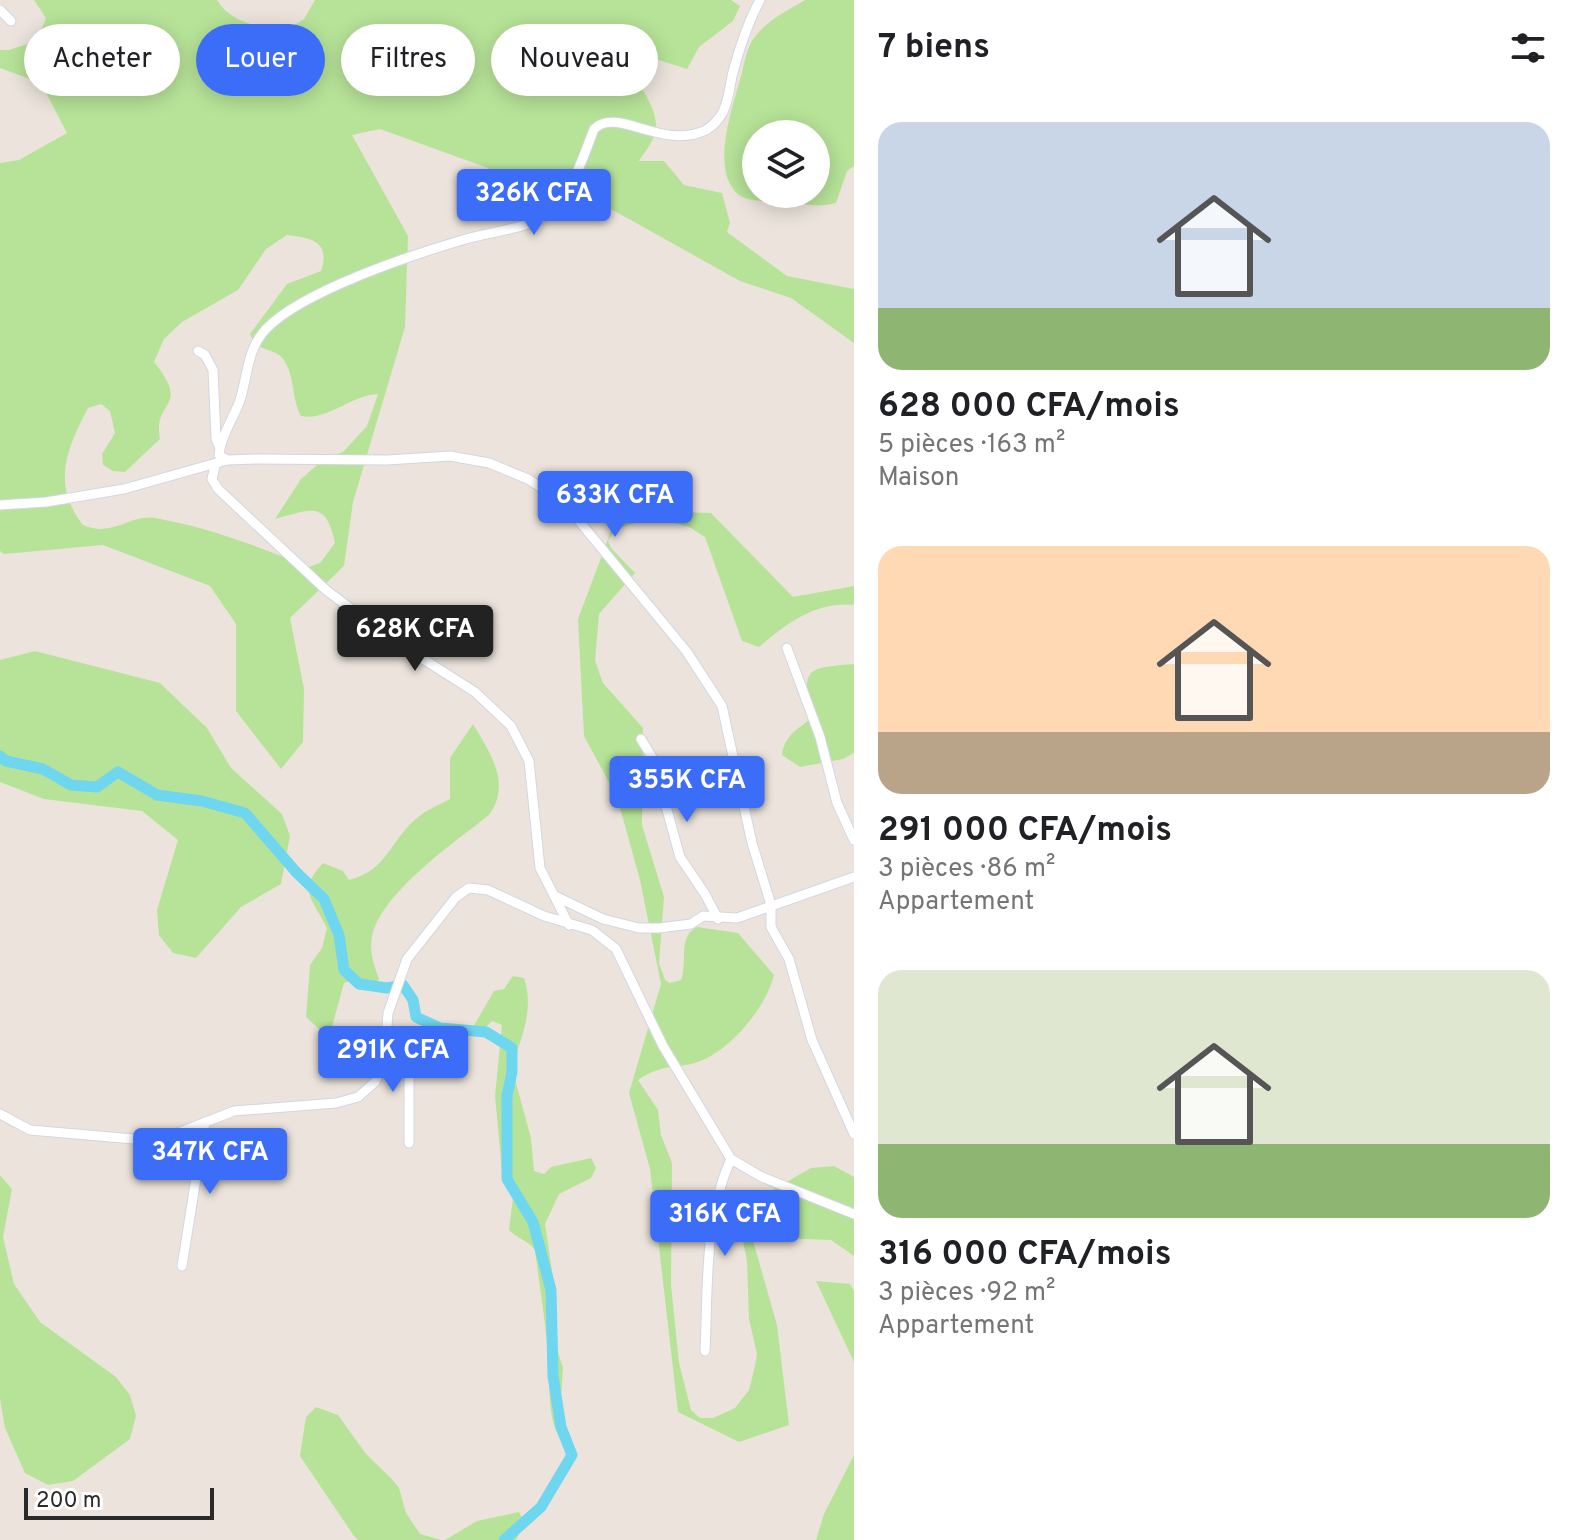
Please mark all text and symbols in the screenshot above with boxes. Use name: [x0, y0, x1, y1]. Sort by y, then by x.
chip: Acheter: [24, 24, 180, 96]
chip: Louer: [196, 24, 325, 96]
chip: Filtres: [341, 24, 475, 96]
chip: Nouveau: [491, 24, 658, 96]
icon: filters: [1506, 26, 1550, 70]
text: 7 biens: [878, 27, 990, 70]
map controls: [742, 120, 830, 208]
button: layers: [742, 120, 830, 208]
pin: 326K CFA: [451, 169, 617, 237]
icon: home: [1142, 174, 1286, 318]
text: 326K CFA: [475, 178, 593, 211]
text: 628 000 CFA/mois: [878, 386, 1180, 429]
text: 5 pièces · 163 m²: [878, 429, 1065, 462]
text: Maison: [878, 462, 959, 495]
pin: 633K CFA: [532, 471, 698, 539]
text: 633K CFA: [556, 480, 674, 513]
icon: home: [1142, 598, 1286, 742]
pin: 628K CFA: [332, 605, 498, 673]
text: 628K CFA: [355, 614, 475, 647]
pin: 355K CFA: [604, 756, 770, 824]
text: 355K CFA: [628, 765, 746, 798]
text: 291 000 CFA/mois: [878, 810, 1172, 853]
text: 3 pièces · 86 m²: [878, 853, 1055, 886]
text: Appartement: [878, 886, 1034, 919]
icon: home: [1142, 1022, 1286, 1166]
pin: 291K CFA: [310, 1026, 476, 1094]
text: 291K CFA: [336, 1035, 450, 1068]
pin: 347K CFA: [127, 1128, 293, 1196]
text: 347K CFA: [151, 1137, 269, 1170]
pin: 316K CFA: [642, 1190, 808, 1258]
text: 316K CFA: [668, 1199, 782, 1232]
text: 316 000 CFA/mois: [878, 1234, 1171, 1277]
text: 3 pièces · 92 m²: [878, 1277, 1055, 1310]
text: Appartement: [878, 1310, 1034, 1343]
scale bar: [24, 1484, 214, 1520]
text: 200 m: [36, 1488, 101, 1515]

